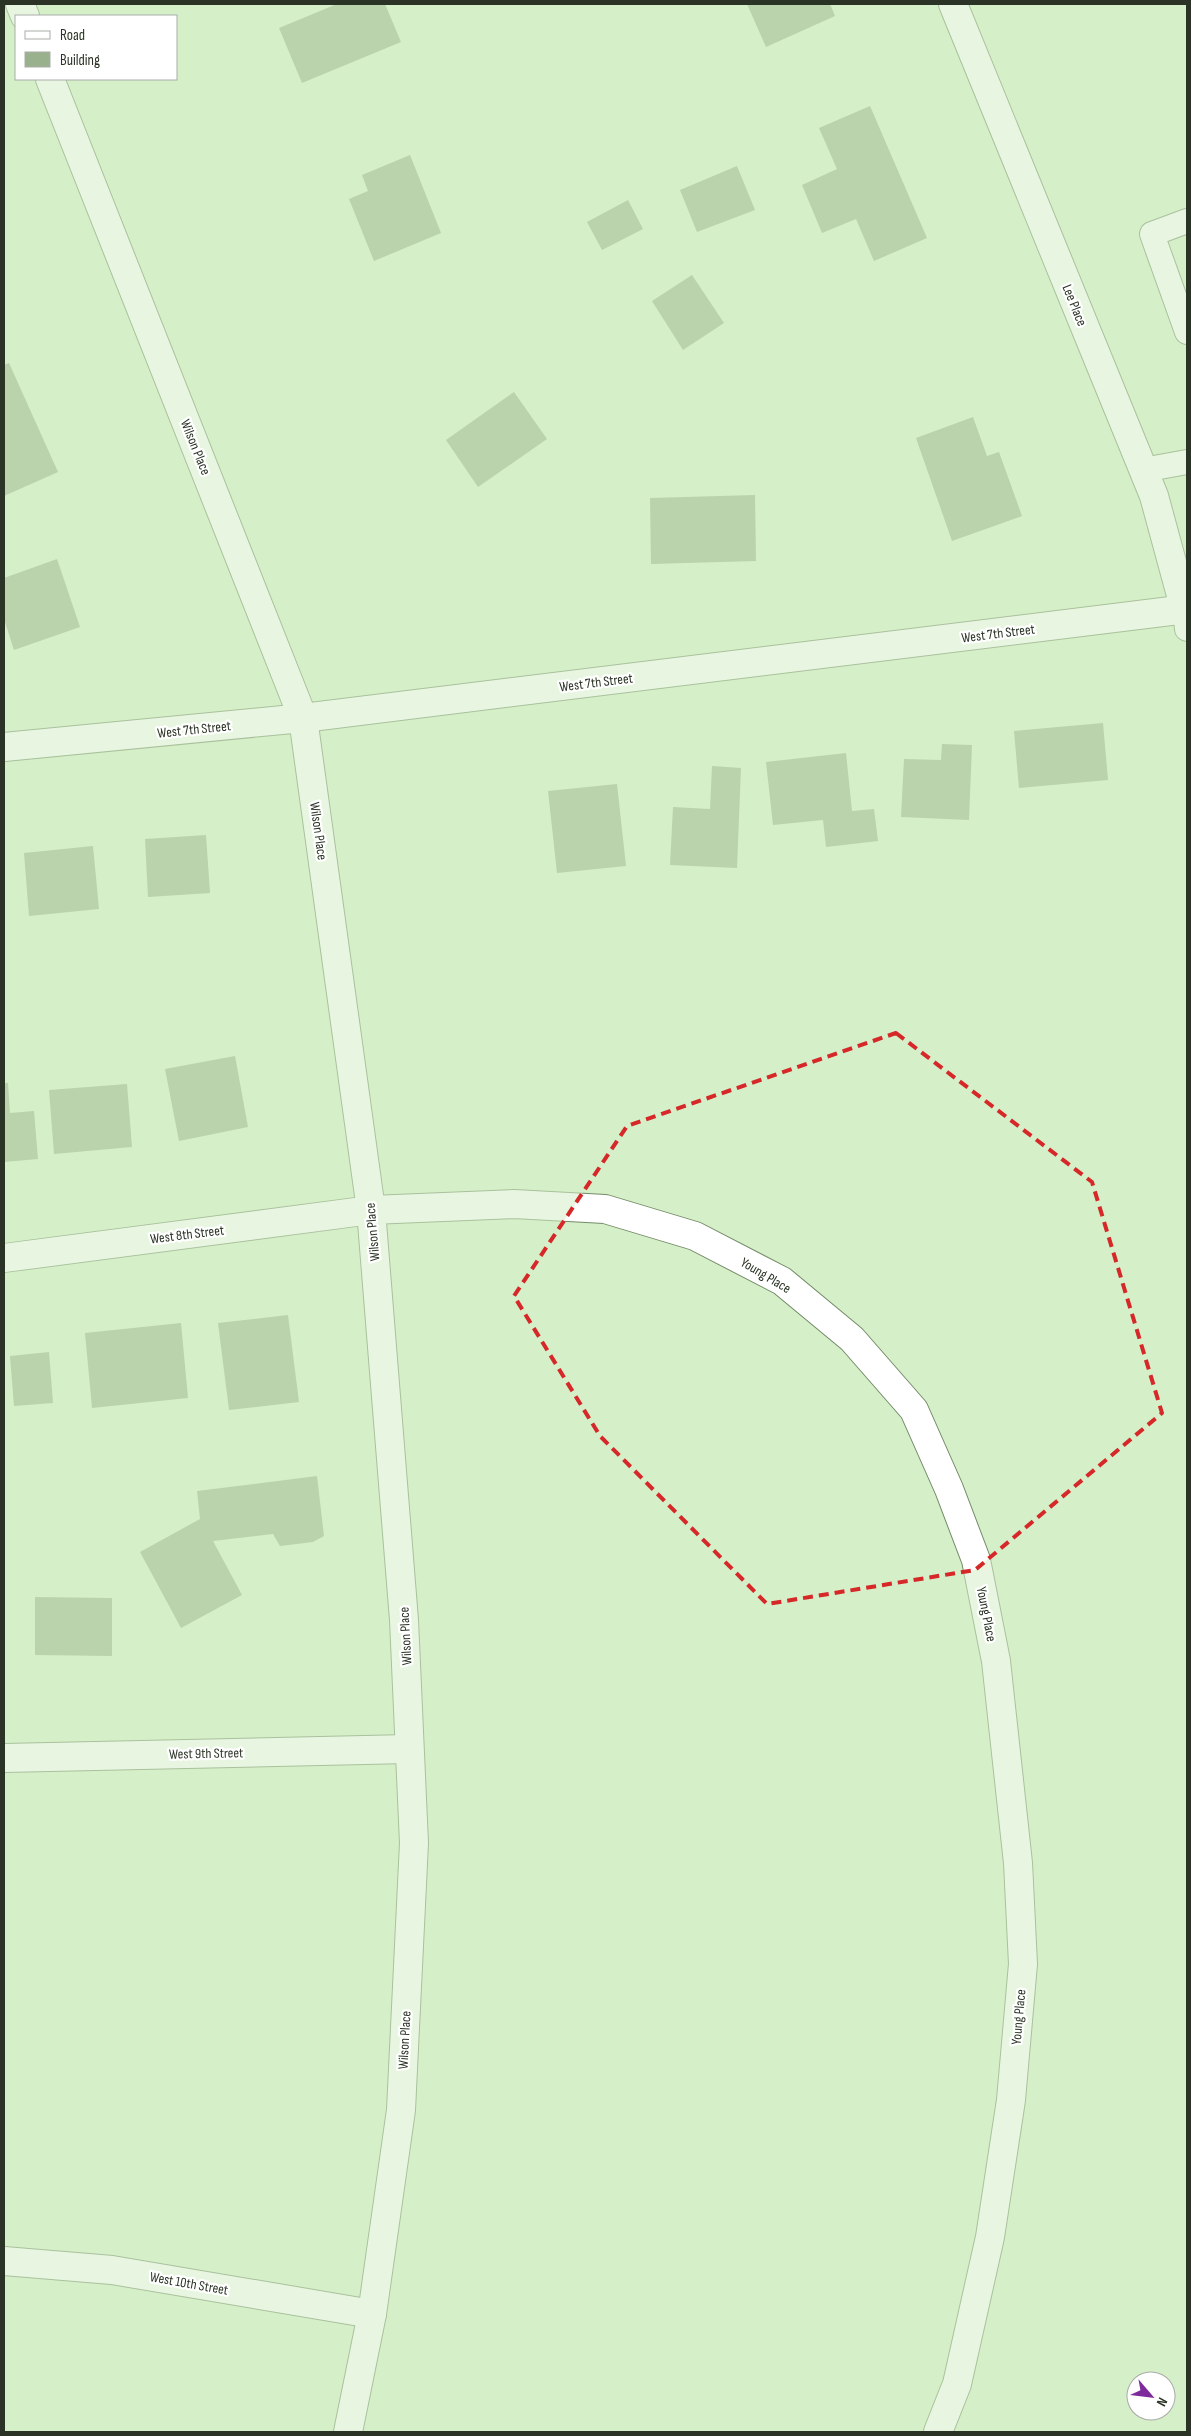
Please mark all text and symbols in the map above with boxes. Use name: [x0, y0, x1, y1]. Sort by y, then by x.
legend: [15, 15, 178, 80]
text: Road: [60, 26, 85, 45]
text: Building: [60, 51, 100, 70]
street label: Lee Place: [1058, 282, 1091, 329]
street label: Wilson Place: [177, 417, 214, 477]
street label: West 7th Street: [960, 621, 1036, 646]
street label: West 7th Street: [558, 670, 634, 695]
street label: West 7th Street: [156, 717, 232, 742]
street label: Wilson Place: [306, 801, 331, 861]
street label: Wilson Place: [361, 1202, 384, 1262]
street label: West 8th Street: [149, 1222, 225, 1247]
street label: Young Place: [738, 1254, 794, 1297]
street label: Young Place: [973, 1585, 1000, 1643]
street label: Wilson Place: [395, 1606, 416, 1666]
street label: West 9th Street: [169, 1744, 243, 1763]
street label: Young Place: [1008, 1989, 1029, 2046]
street label: Wilson Place: [394, 2010, 415, 2070]
street label: West 10th Street: [148, 2268, 229, 2299]
north arrow: [1126, 2371, 1176, 2421]
text: N: [1153, 2395, 1171, 2409]

